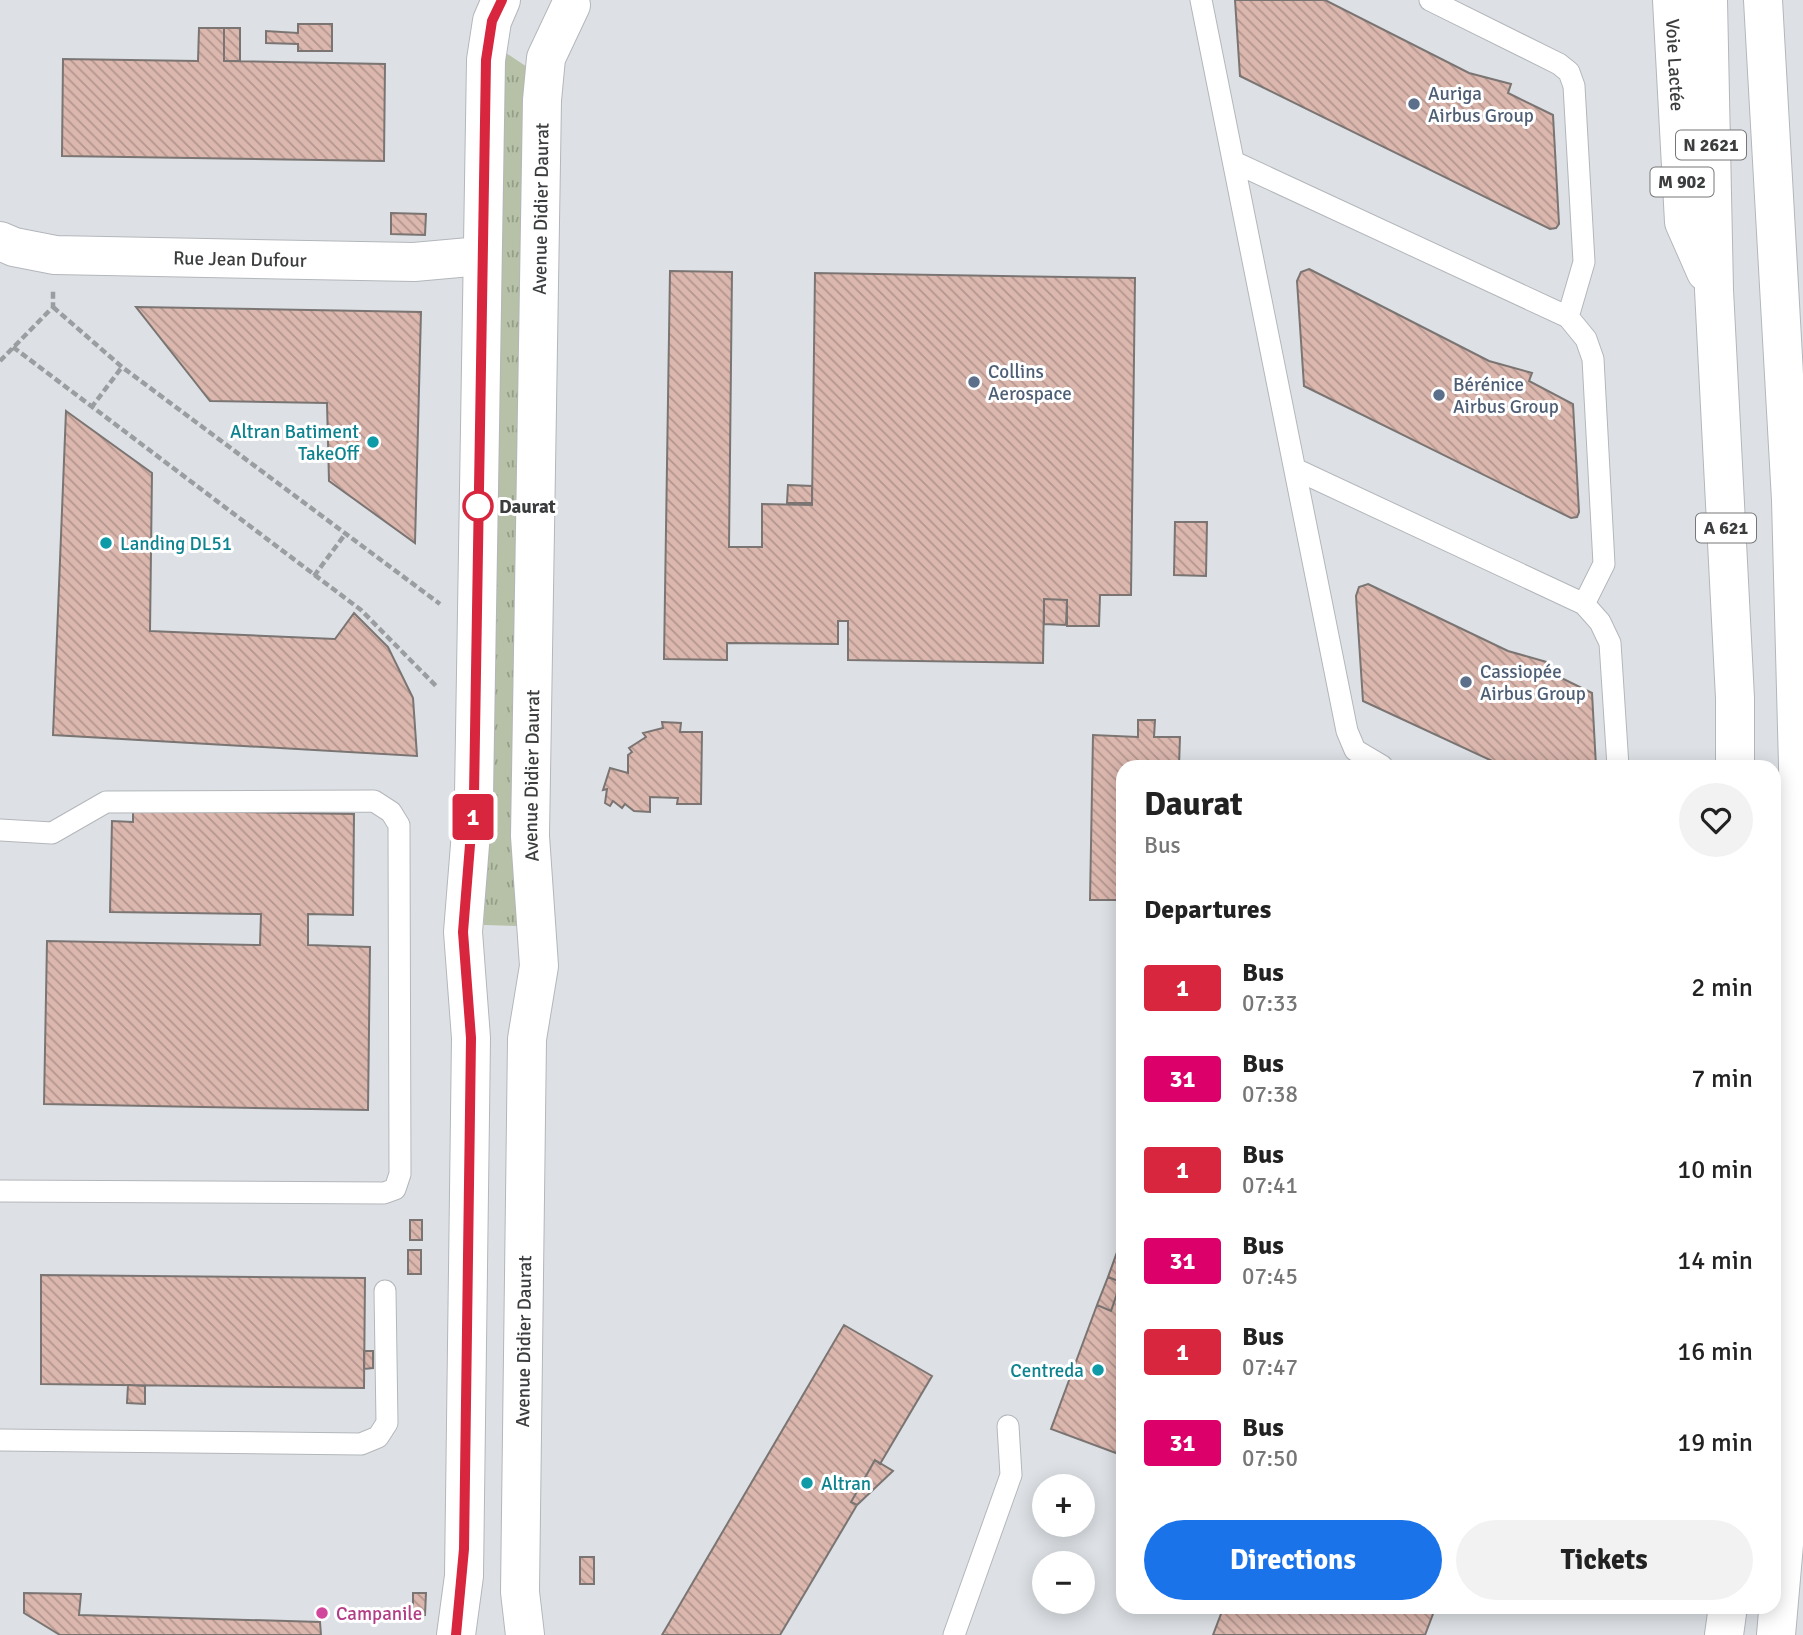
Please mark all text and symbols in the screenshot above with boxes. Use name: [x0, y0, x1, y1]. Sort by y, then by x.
street label: Voie Lactée: [1660, 18, 1689, 112]
place label: Auriga Airbus Group: [1428, 82, 1534, 128]
marker: Auriga Airbus Group: [1406, 96, 1422, 112]
street label: Avenue Didier Daurat: [528, 122, 555, 295]
road number: N 2621: [1676, 130, 1746, 160]
road number: M 902: [1650, 168, 1714, 196]
street label: Rue Jean Dufour: [173, 246, 307, 273]
place label: Collins Aerospace: [988, 360, 1072, 406]
place label: Bérénice Airbus Group: [1453, 373, 1559, 419]
marker: Collins Aerospace: [966, 374, 982, 390]
marker: Bérénice Airbus Group: [1431, 387, 1447, 403]
place label: Altran Batiment TakeOff: [230, 420, 360, 466]
marker: Altran Batiment TakeOff: [365, 434, 381, 450]
marker: Daurat: [463, 491, 493, 521]
place label: Daurat: [499, 495, 556, 519]
road number: A 621: [1696, 514, 1756, 542]
place label: Landing DL51: [120, 532, 232, 556]
marker: Landing DL51: [98, 535, 114, 551]
place label: Cassiopée Airbus Group: [1480, 660, 1586, 706]
marker: Cassiopée Airbus Group: [1458, 674, 1474, 690]
street label: Avenue Didier Daurat: [519, 689, 545, 862]
button: heart: [1679, 783, 1753, 857]
text: Daurat: [1144, 784, 1243, 825]
line badge: 1: [450, 794, 496, 840]
text: 1: [467, 802, 479, 832]
text: Bus: [1144, 831, 1181, 860]
text: Departures: [1144, 894, 1271, 926]
text: Bus: [1242, 957, 1284, 989]
text: 2 min: [1691, 972, 1753, 1004]
text: 1: [1176, 973, 1189, 1003]
text: 07:33: [1242, 989, 1298, 1018]
text: Bus: [1242, 1048, 1284, 1080]
text: 7 min: [1691, 1063, 1753, 1095]
text: 31: [1170, 1064, 1195, 1094]
text: 07:38: [1242, 1080, 1298, 1109]
text: Bus: [1242, 1139, 1284, 1171]
text: 10 min: [1677, 1154, 1753, 1186]
text: 1: [1176, 1155, 1189, 1185]
text: 07:41: [1242, 1171, 1298, 1200]
text: Bus: [1242, 1230, 1284, 1262]
text: 14 min: [1677, 1245, 1753, 1277]
text: 31: [1170, 1246, 1195, 1276]
street label: Avenue Didier Daurat: [511, 1255, 537, 1428]
text: 07:45: [1242, 1262, 1298, 1291]
text: Bus: [1242, 1321, 1284, 1353]
text: 16 min: [1677, 1336, 1753, 1368]
text: 1: [1176, 1337, 1189, 1367]
text: 07:47: [1242, 1353, 1298, 1382]
place label: Centreda: [1010, 1359, 1084, 1383]
marker: Centreda: [1090, 1362, 1106, 1378]
text: Bus: [1242, 1412, 1284, 1444]
text: 19 min: [1677, 1427, 1753, 1459]
text: 31: [1170, 1428, 1195, 1458]
text: 07:50: [1242, 1444, 1298, 1473]
place label: Altran: [821, 1472, 871, 1496]
map controls: [1032, 1474, 1095, 1614]
button: +: [1032, 1474, 1095, 1537]
marker: Altran: [799, 1475, 815, 1491]
button: Directions: [1144, 1520, 1442, 1600]
button: Tickets: [1456, 1520, 1753, 1600]
button: −: [1032, 1551, 1095, 1614]
place label: Campanile: [336, 1602, 422, 1626]
marker: Campanile: [314, 1605, 330, 1621]

